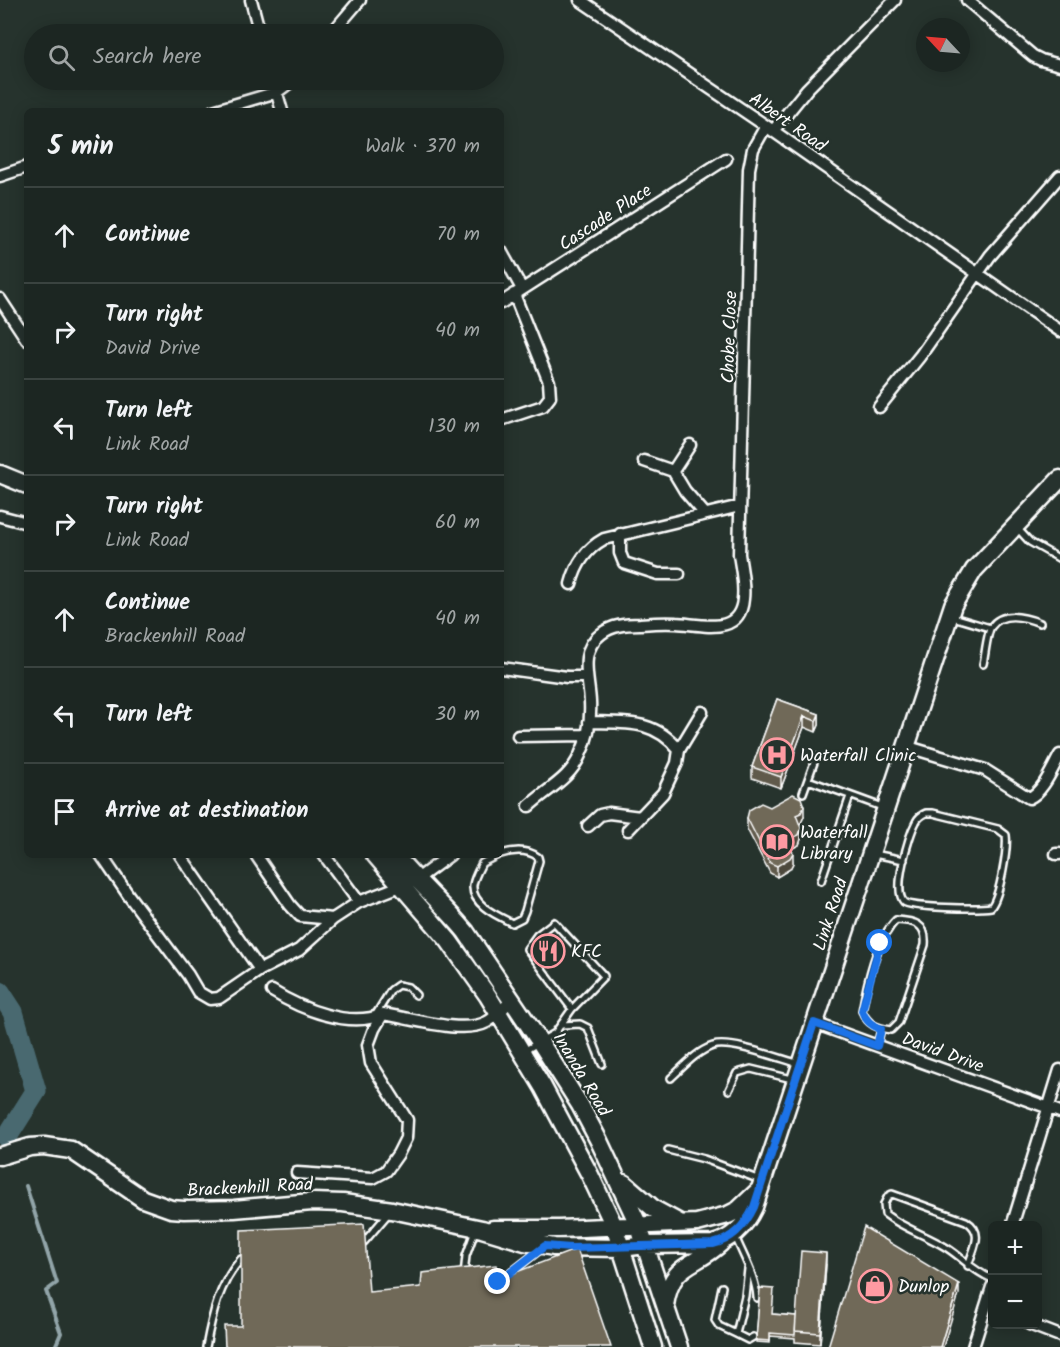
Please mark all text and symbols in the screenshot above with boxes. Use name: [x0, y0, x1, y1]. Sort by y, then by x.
north arrow: [916, 18, 970, 72]
search box: [24, 24, 504, 90]
text: Search here: [93, 40, 201, 75]
icon: search: [45, 41, 78, 74]
street label: Albert Road: [742, 86, 833, 161]
text: 5 min: [48, 126, 114, 168]
text: Walk · 370 m: [365, 131, 480, 163]
street label: Cascade Place: [553, 177, 658, 259]
text: Continue: [105, 218, 190, 253]
icon: ahead: [48, 219, 81, 252]
text: 70 m: [437, 219, 480, 251]
street label: Chobe Close: [714, 290, 747, 384]
text: Turn right: [105, 298, 203, 333]
icon: right: [48, 315, 81, 348]
text: 40 m: [435, 315, 480, 347]
text: David Drive: [105, 333, 200, 365]
text: Turn left: [105, 394, 192, 429]
icon: left: [48, 411, 81, 444]
text: 130 m: [428, 411, 480, 443]
text: Link Road: [105, 429, 189, 461]
text: Turn right: [105, 490, 203, 525]
icon: right: [48, 507, 81, 540]
text: 60 m: [435, 507, 480, 539]
text: Link Road: [105, 525, 189, 557]
text: Continue: [105, 586, 190, 621]
icon: ahead: [48, 603, 81, 636]
text: 40 m: [435, 603, 480, 635]
text: Brackenhill Road: [105, 621, 245, 653]
text: Turn left: [105, 698, 192, 733]
icon: left: [48, 699, 81, 732]
text: 30 m: [435, 699, 480, 731]
hospital icon: Waterfall Clinic: [759, 737, 795, 773]
place label: Waterfall Clinic: [800, 742, 916, 771]
text: Arrive at destination: [105, 794, 308, 829]
icon: arrive: [48, 795, 81, 828]
place label: Waterfall Library: [800, 819, 868, 869]
library icon: Waterfall Library: [759, 824, 795, 860]
street label: Link Road: [806, 873, 857, 955]
route start: [866, 929, 892, 955]
restaurant icon: KFC: [530, 933, 566, 969]
place label: KFC: [571, 938, 602, 967]
street label: David Drive: [897, 1025, 988, 1082]
street label: Inanda Road: [544, 1027, 618, 1123]
street label: Brackenhill Road: [186, 1171, 315, 1206]
map controls: [988, 1221, 1042, 1329]
button: +: [988, 1221, 1042, 1275]
route end: [484, 1268, 510, 1294]
shop icon: Dunlop: [857, 1268, 893, 1304]
place label: Dunlop: [898, 1273, 949, 1302]
button: −: [988, 1275, 1042, 1329]

